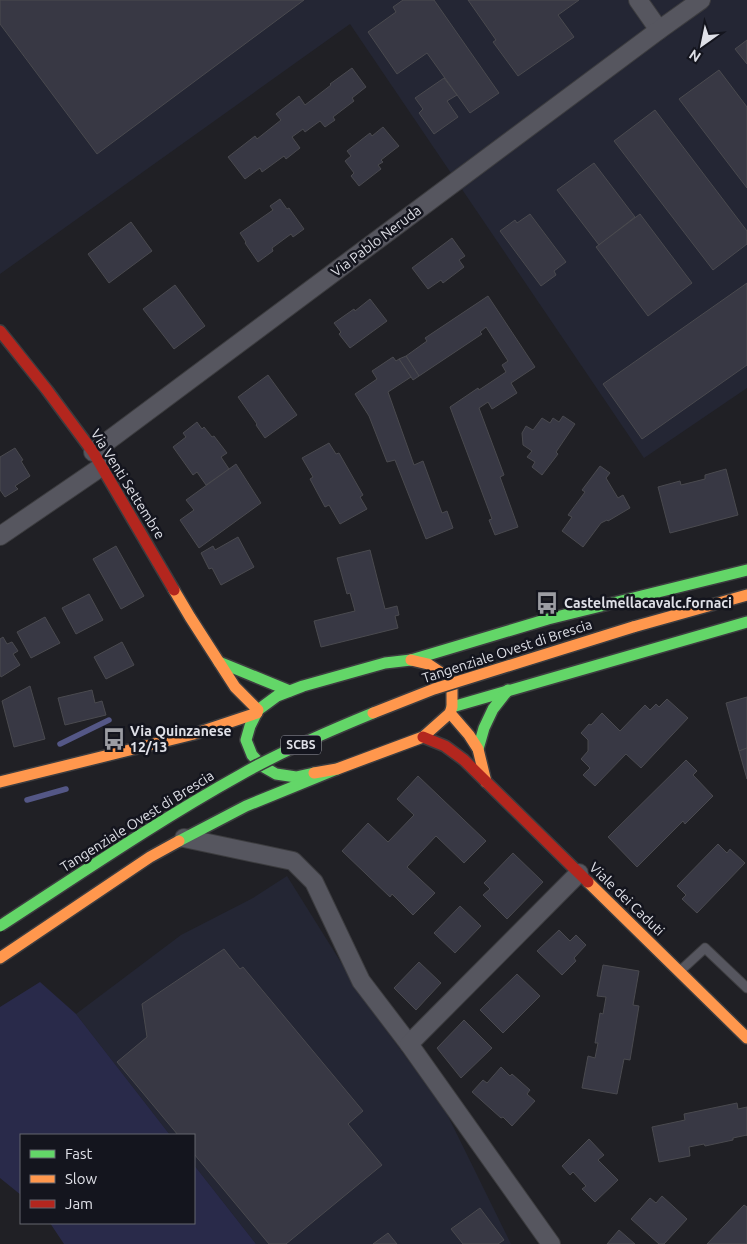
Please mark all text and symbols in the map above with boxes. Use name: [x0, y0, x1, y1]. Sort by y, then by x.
north arrow: [677, 20, 727, 70]
text: N: [686, 46, 704, 65]
street label: Via Pablo Neruda: [328, 202, 424, 280]
street label: Via Venti Settembre: [88, 426, 168, 542]
bus stop icon: Castelmellacavalc.fornaci: [534, 590, 560, 616]
place label: Castelmellacavalc.fornaci: [564, 595, 732, 611]
street label: Tangenziale Ovest di Brescia: [420, 616, 594, 686]
place label: Via Quinzanese 12/13: [130, 723, 232, 755]
bus stop icon: Via Quinzanese 12/13: [101, 726, 127, 752]
road number: SCBS: [281, 736, 321, 754]
street label: Tangenziale Ovest di Brescia: [57, 767, 217, 875]
street label: Viale dei Caduti: [586, 859, 668, 939]
legend: [20, 1134, 195, 1224]
text: Fast: [65, 1145, 93, 1162]
text: Slow: [65, 1170, 98, 1187]
text: Jam: [65, 1195, 93, 1212]

